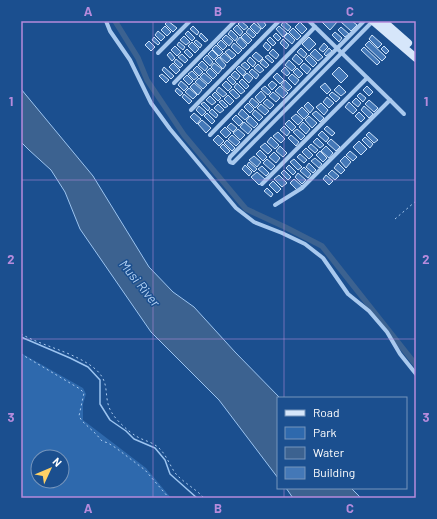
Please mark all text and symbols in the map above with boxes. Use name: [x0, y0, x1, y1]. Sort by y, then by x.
text: A: [84, 3, 93, 19]
text: B: [214, 3, 222, 19]
text: C: [346, 3, 354, 19]
text: 1: [9, 93, 13, 109]
text: 1: [424, 93, 428, 109]
text: 2: [7, 251, 15, 267]
text: 2: [422, 251, 430, 267]
water label: Musi River: [116, 256, 164, 310]
legend: [277, 397, 407, 489]
text: Road: [313, 405, 340, 419]
text: 3: [7, 409, 15, 425]
text: 3: [422, 409, 430, 425]
text: Park: [313, 425, 337, 439]
text: Water: [313, 445, 345, 459]
north arrow: [30, 449, 70, 489]
text: N: [50, 455, 65, 469]
text: Building: [313, 465, 355, 479]
text: A: [84, 500, 93, 516]
text: B: [214, 500, 222, 516]
text: C: [346, 500, 354, 516]

